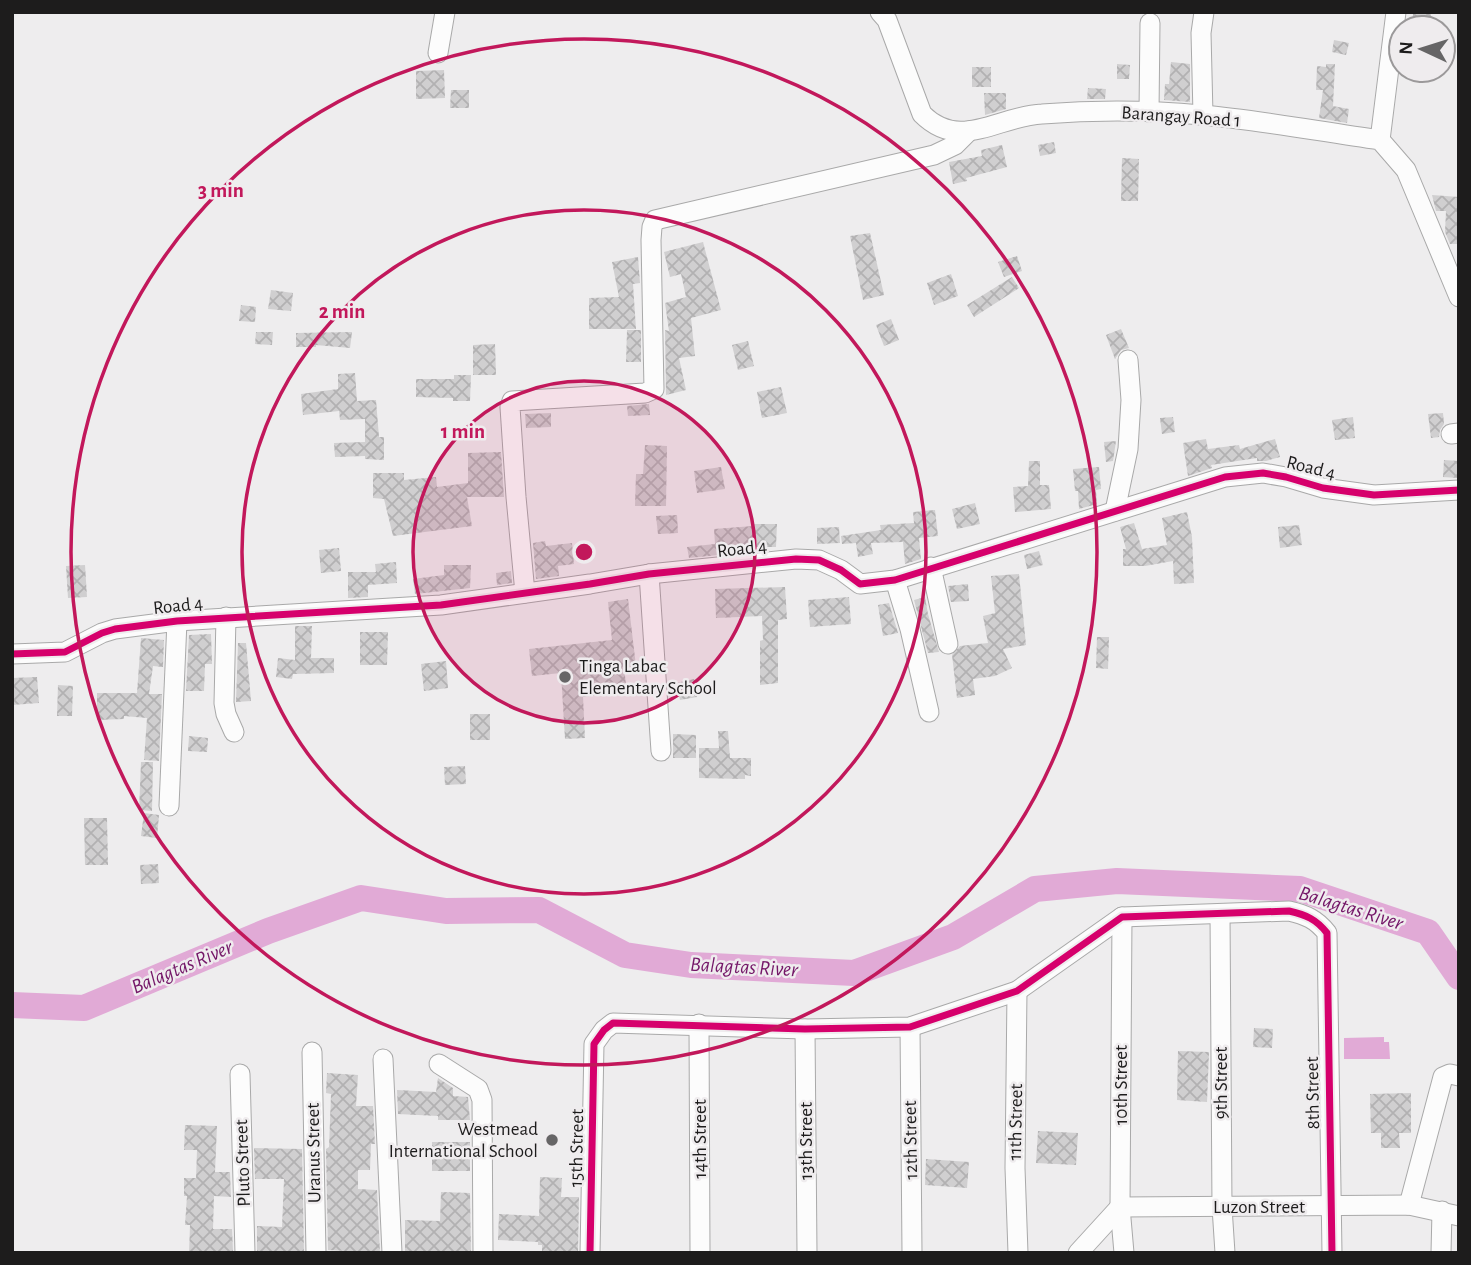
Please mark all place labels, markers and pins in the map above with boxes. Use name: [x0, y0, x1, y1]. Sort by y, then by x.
centre of rings: [572, 540, 596, 564]
place label: Tinga Labac Elementary School: [579, 657, 717, 698]
marker: Tinga Labac Elementary School: [557, 669, 573, 685]
place label: Westmead International School: [389, 1120, 538, 1161]
marker: Westmead International School: [544, 1132, 560, 1148]

